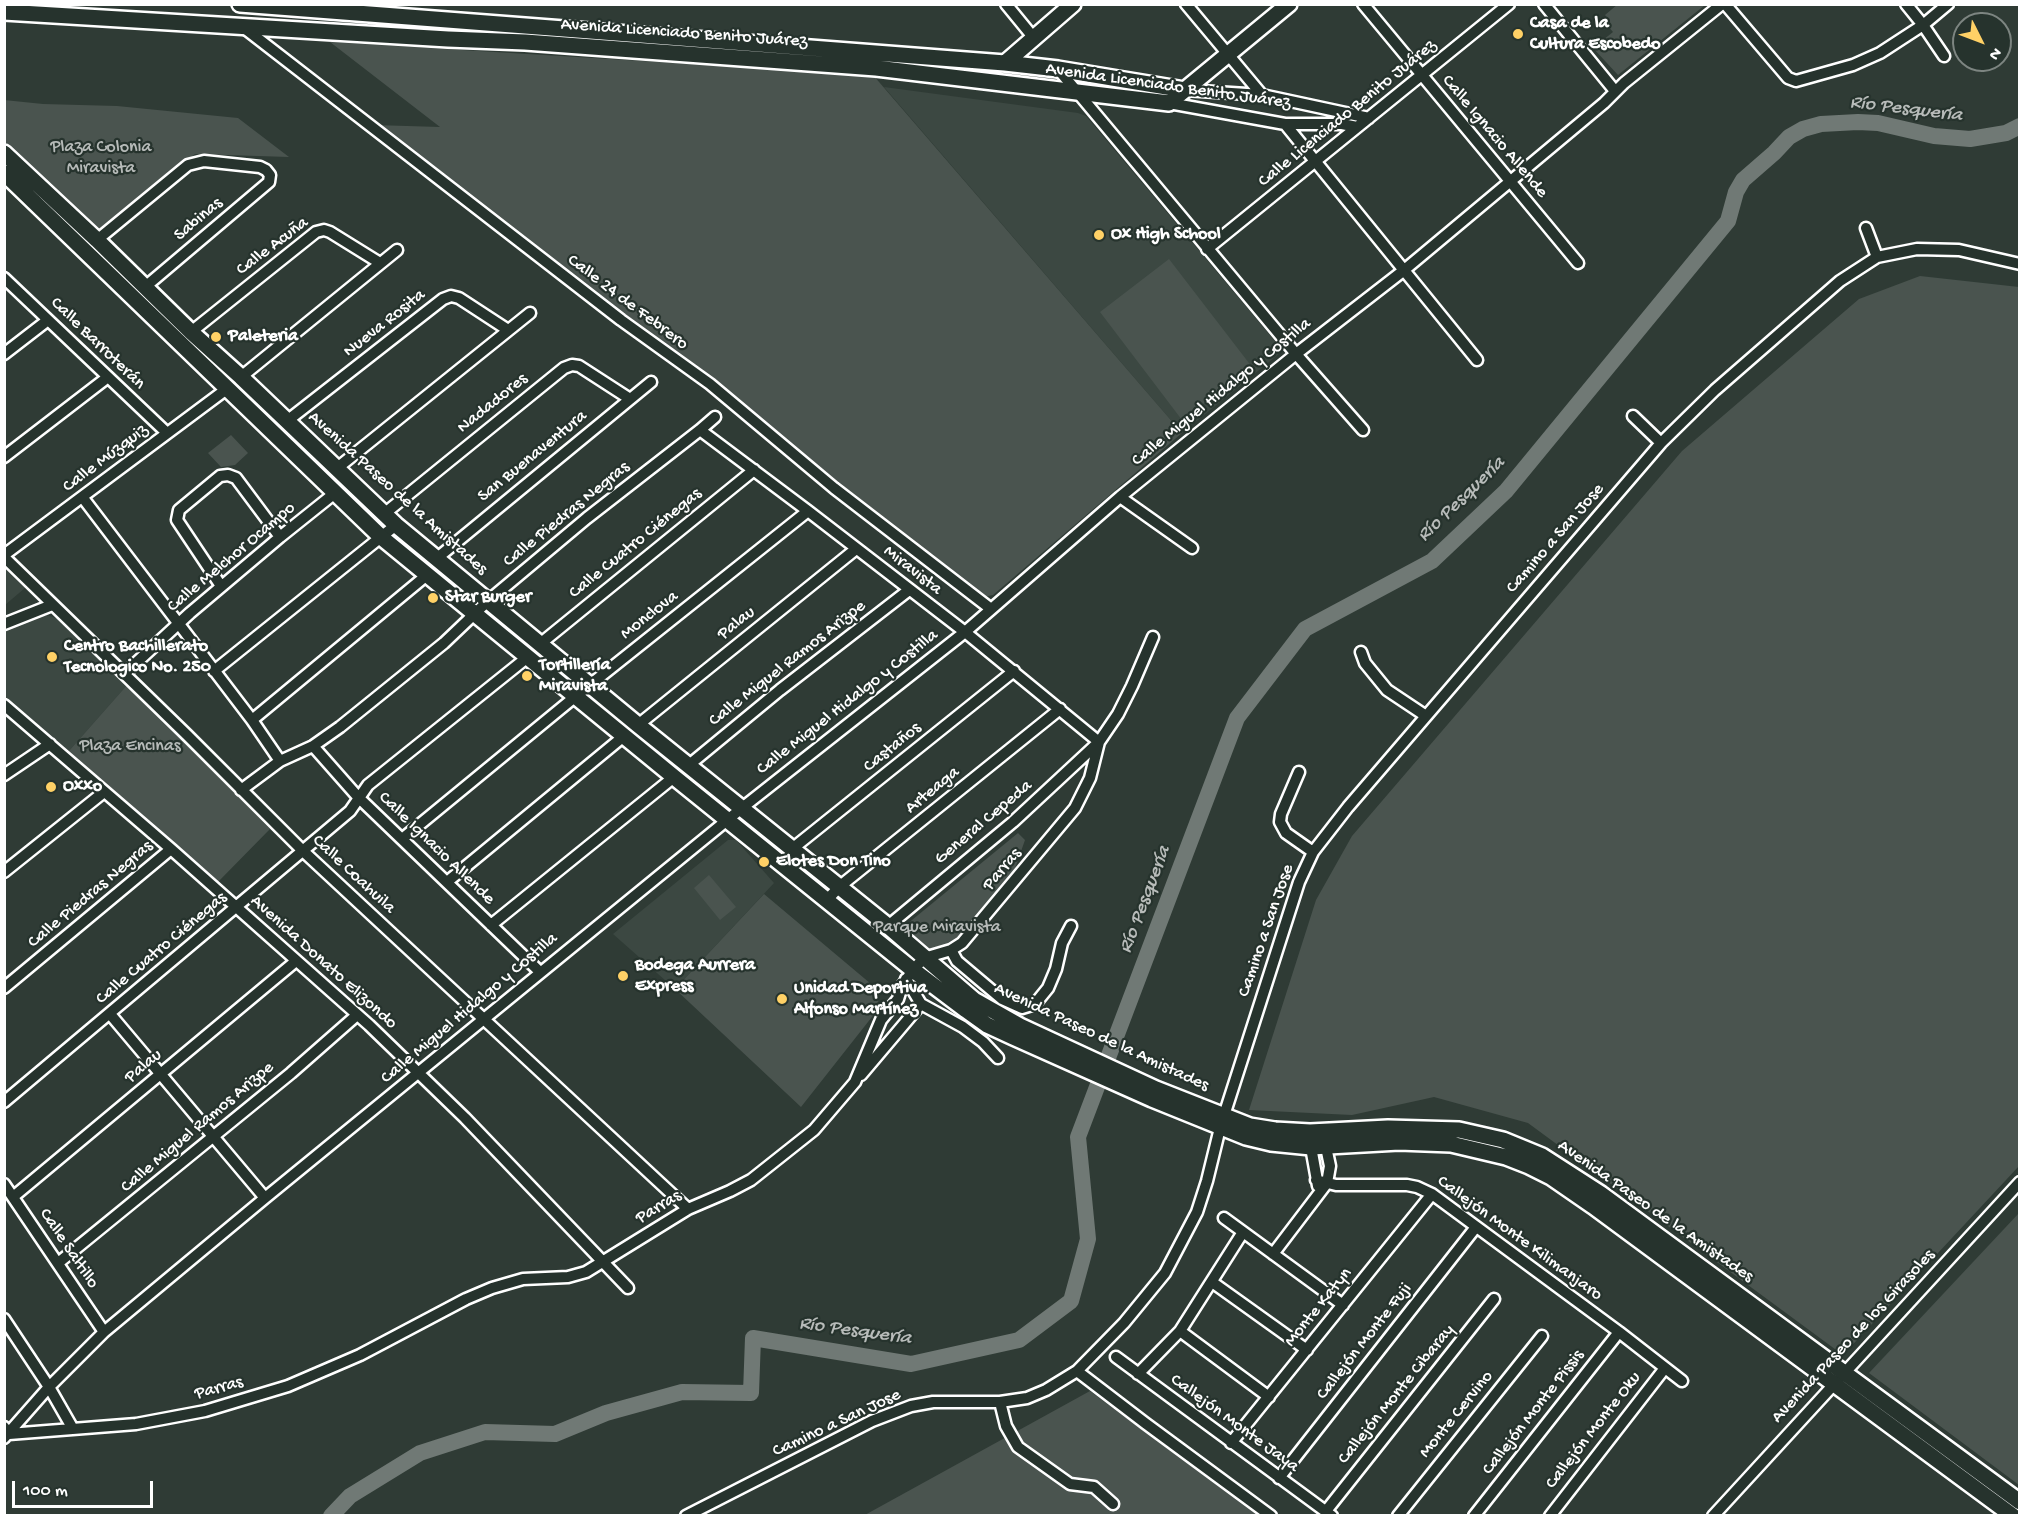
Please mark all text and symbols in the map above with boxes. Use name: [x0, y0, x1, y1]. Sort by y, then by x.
north arrow: [1952, 12, 2012, 72]
place label: Casa de la Cultura Escobedo: [1530, 13, 1661, 56]
street label: Avenida Licenciado Benito Juárez: [560, 15, 808, 53]
marker: Casa de la Cultura Escobedo: [1511, 27, 1525, 41]
street label: Calle Licenciado Benito Juárez: [1254, 35, 1442, 193]
text: N: [1984, 43, 2005, 63]
street label: Avenida Licenciado Benito Juárez: [1044, 59, 1292, 115]
street label: Calle Ignacio Allende: [1436, 71, 1552, 203]
water label: Río Pesquería: [1849, 91, 1963, 129]
park label: Plaza Colonia Miravista: [51, 137, 151, 180]
street label: Sabinas: [170, 193, 228, 247]
street label: Calle Acuña: [233, 213, 313, 281]
place label: Ox High School: [1111, 224, 1221, 246]
marker: Ox High School: [1092, 228, 1106, 242]
street label: Calle 24 de Febrero: [562, 250, 692, 356]
street label: Nueva Rosita: [340, 285, 430, 363]
street label: Calle Barroterán: [45, 293, 149, 395]
street label: Calle Miguel Hidalgo y Costilla: [1128, 314, 1316, 472]
place label: Paleteria: [228, 326, 298, 348]
marker: Paleteria: [209, 330, 223, 344]
street label: Nadadores: [453, 369, 533, 439]
street label: San Buenaventura: [474, 406, 592, 508]
street label: Avenida Paseo de la Amistades: [303, 407, 491, 581]
street label: Calle Múzquiz: [59, 420, 153, 498]
water label: Río Pesquería: [1413, 452, 1511, 548]
street label: Calle Piedras Negras: [499, 457, 635, 573]
street label: Camino a San Jose: [1502, 480, 1610, 598]
street label: Calle Cuatro Ciénegas: [565, 484, 707, 604]
street label: Calle Melchor Ocampo: [164, 498, 300, 618]
street label: Miravista: [878, 541, 946, 601]
place label: Star Burger: [445, 587, 531, 609]
street label: Monclova: [617, 587, 683, 645]
marker: Star Burger: [426, 591, 440, 605]
street label: Calle Miguel Ramos Arizpe: [705, 596, 871, 732]
street label: Palau: [714, 602, 760, 646]
street label: Calle Miguel Hidalgo y Costilla: [753, 625, 943, 781]
place label: Centro Bachillerato Tecnologico No. 250: [64, 636, 211, 678]
marker: Centro Bachillerato Tecnologico No. 250: [45, 650, 59, 664]
place label: Tortillería Miravista: [539, 655, 610, 698]
marker: Tortillería Miravista: [520, 669, 534, 683]
street label: Castaños: [860, 718, 926, 778]
park label: Plaza Encinas: [79, 736, 181, 758]
street label: Arteaga: [901, 763, 965, 819]
place label: Oxxo: [63, 776, 102, 798]
street label: General Cepeda: [931, 776, 1037, 870]
marker: Oxxo: [44, 780, 58, 794]
street label: Calle Ignacio Allende: [373, 788, 499, 910]
street label: Calle Coahuila: [307, 831, 399, 919]
street label: Calle Piedras Negras: [24, 836, 158, 954]
water label: Río Pesquería: [1115, 843, 1177, 957]
street label: Parras: [979, 844, 1027, 896]
place label: Elotes Don Tino: [776, 851, 891, 873]
marker: Elotes Don Tino: [757, 855, 771, 869]
street label: Camino a San Jose: [1234, 862, 1300, 1000]
street label: Calle Cuatro Ciénegas: [92, 888, 232, 1010]
street label: Avenida Donato Elizondo: [245, 891, 401, 1035]
park label: Parque Miravista: [873, 917, 1001, 939]
street label: Calle Miguel Hidalgo y Costilla: [377, 929, 563, 1089]
place label: Bodega Aurrera Express: [635, 955, 755, 998]
marker: Bodega Aurrera Express: [616, 969, 630, 983]
place label: Unidad Deportiva Alfonso Martínez: [794, 978, 927, 1020]
street label: Avenida Paseo de la Amistades: [990, 979, 1212, 1097]
marker: Unidad Deportiva Alfonso Martínez: [775, 992, 789, 1006]
street label: Palau: [121, 1045, 167, 1089]
street label: Calle Miguel Ramos Arizpe: [117, 1058, 279, 1198]
street label: Avenida Paseo de la Amistades: [1553, 1136, 1757, 1288]
street label: Callejón Monte Kilimanjaro: [1432, 1172, 1606, 1306]
street label: Parras: [632, 1186, 686, 1230]
street label: Calle Saltillo: [33, 1205, 103, 1293]
street label: Avenida Paseo de los Girasoles: [1768, 1245, 1940, 1429]
street label: Monte Katyn: [1280, 1264, 1358, 1352]
street label: Callejón Monte Fuji: [1313, 1279, 1417, 1405]
water label: Río Pesquería: [797, 1312, 913, 1352]
street label: Callejón Monte Cibaray: [1334, 1321, 1460, 1469]
street label: Callejón Monte Pissis: [1478, 1346, 1590, 1480]
street label: Monte Cervino: [1415, 1367, 1499, 1463]
street label: Callejón Monte Oku: [1541, 1368, 1647, 1494]
street label: Callejón Monte Jaya: [1165, 1370, 1303, 1478]
street label: Parras: [192, 1372, 246, 1406]
street label: Camino a San Jose: [770, 1385, 904, 1463]
scale bar: [15, 1469, 156, 1507]
text: 100 m: [23, 1481, 68, 1502]

